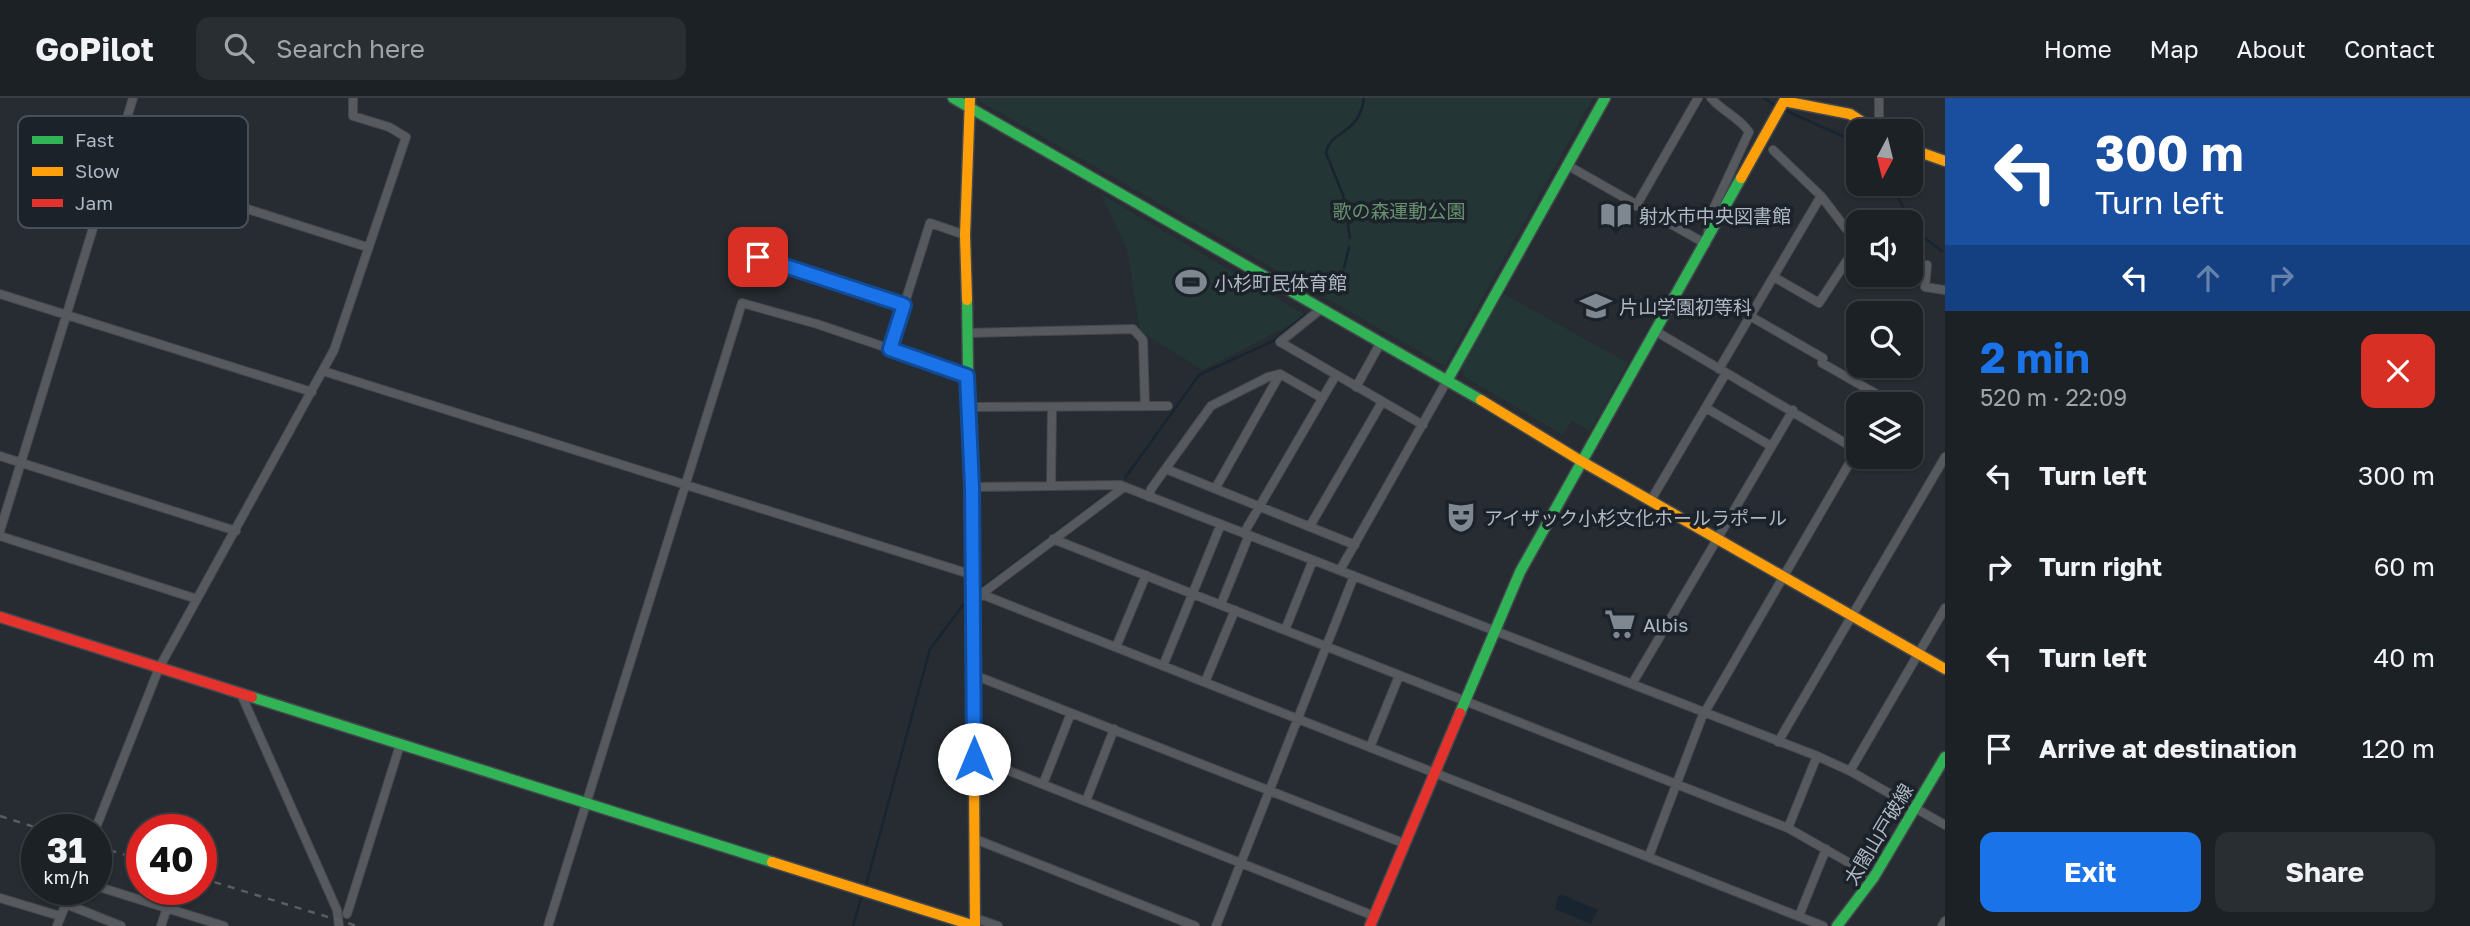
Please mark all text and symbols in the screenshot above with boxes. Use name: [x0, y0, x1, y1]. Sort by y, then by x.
search box: [196, 17, 686, 80]
text: GoPilot: [35, 29, 154, 68]
icon: search: [220, 29, 258, 67]
text: Search here: [276, 33, 425, 64]
text: Home: [2044, 34, 2112, 63]
text: Map: [2150, 34, 2199, 63]
text: About: [2237, 34, 2306, 63]
text: Contact: [2344, 34, 2435, 63]
legend: [18, 116, 248, 228]
north arrow: [1846, 119, 1923, 196]
map controls: [1846, 119, 1923, 469]
text: 300 m: [2095, 123, 2244, 182]
icon: left: [1980, 126, 2071, 217]
text: Fast: [75, 128, 114, 151]
text: Slow: [75, 159, 120, 182]
text: Turn left: [2095, 183, 2224, 221]
text: Jam: [75, 191, 113, 214]
library icon: 射水市中央図書館: [1599, 198, 1633, 232]
park label: 歌の森運動公園: [1332, 199, 1466, 222]
place label: 射水市中央図書館: [1639, 204, 1791, 227]
button: sound: [1846, 210, 1923, 287]
pin: [728, 227, 788, 287]
icon: arrive: [739, 238, 777, 276]
icon: left: [2116, 259, 2154, 297]
icon: ahead: [2189, 259, 2227, 297]
icon: right: [2262, 259, 2300, 297]
sports icon: 小杉町民体育館: [1174, 265, 1208, 299]
place label: 小杉町民体育館: [1214, 271, 1347, 294]
school or university icon: 片山学園初等科: [1579, 289, 1613, 323]
place label: 片山学園初等科: [1619, 295, 1752, 318]
button: search: [1846, 301, 1923, 378]
text: 2 min: [1980, 332, 2090, 382]
button: close: [2361, 334, 2435, 408]
text: 520 m · 22:09: [1980, 383, 2127, 411]
button: layers: [1846, 392, 1923, 469]
icon: left: [1980, 457, 2018, 495]
text: Turn left: [2039, 460, 2147, 491]
text: 300 m: [2358, 460, 2435, 491]
theatre icon: アイザック小杉文化ホールラポール: [1444, 500, 1478, 534]
place label: アイザック小杉文化ホールラポール: [1484, 506, 1787, 529]
icon: right: [1980, 548, 2018, 586]
text: Turn right: [2039, 551, 2162, 582]
text: 60 m: [2374, 551, 2435, 582]
supermarket icon: Albis: [1603, 607, 1637, 641]
place label: Albis: [1643, 613, 1688, 636]
icon: left: [1980, 639, 2018, 677]
text: Turn left: [2039, 642, 2147, 673]
text: 40 m: [2374, 642, 2435, 673]
position arrow: [937, 722, 1011, 796]
icon: arrive: [1980, 730, 2018, 768]
text: Arrive at destination: [2039, 733, 2297, 764]
text: 120 m: [2362, 733, 2435, 764]
street label: 太閤山戸破線: [1839, 779, 1917, 889]
speed limit sign: 40: [126, 814, 217, 905]
text: 31: [47, 829, 86, 871]
button: Exit: [1980, 832, 2201, 912]
button: Share: [2215, 832, 2435, 912]
text: km/h: [44, 866, 89, 888]

